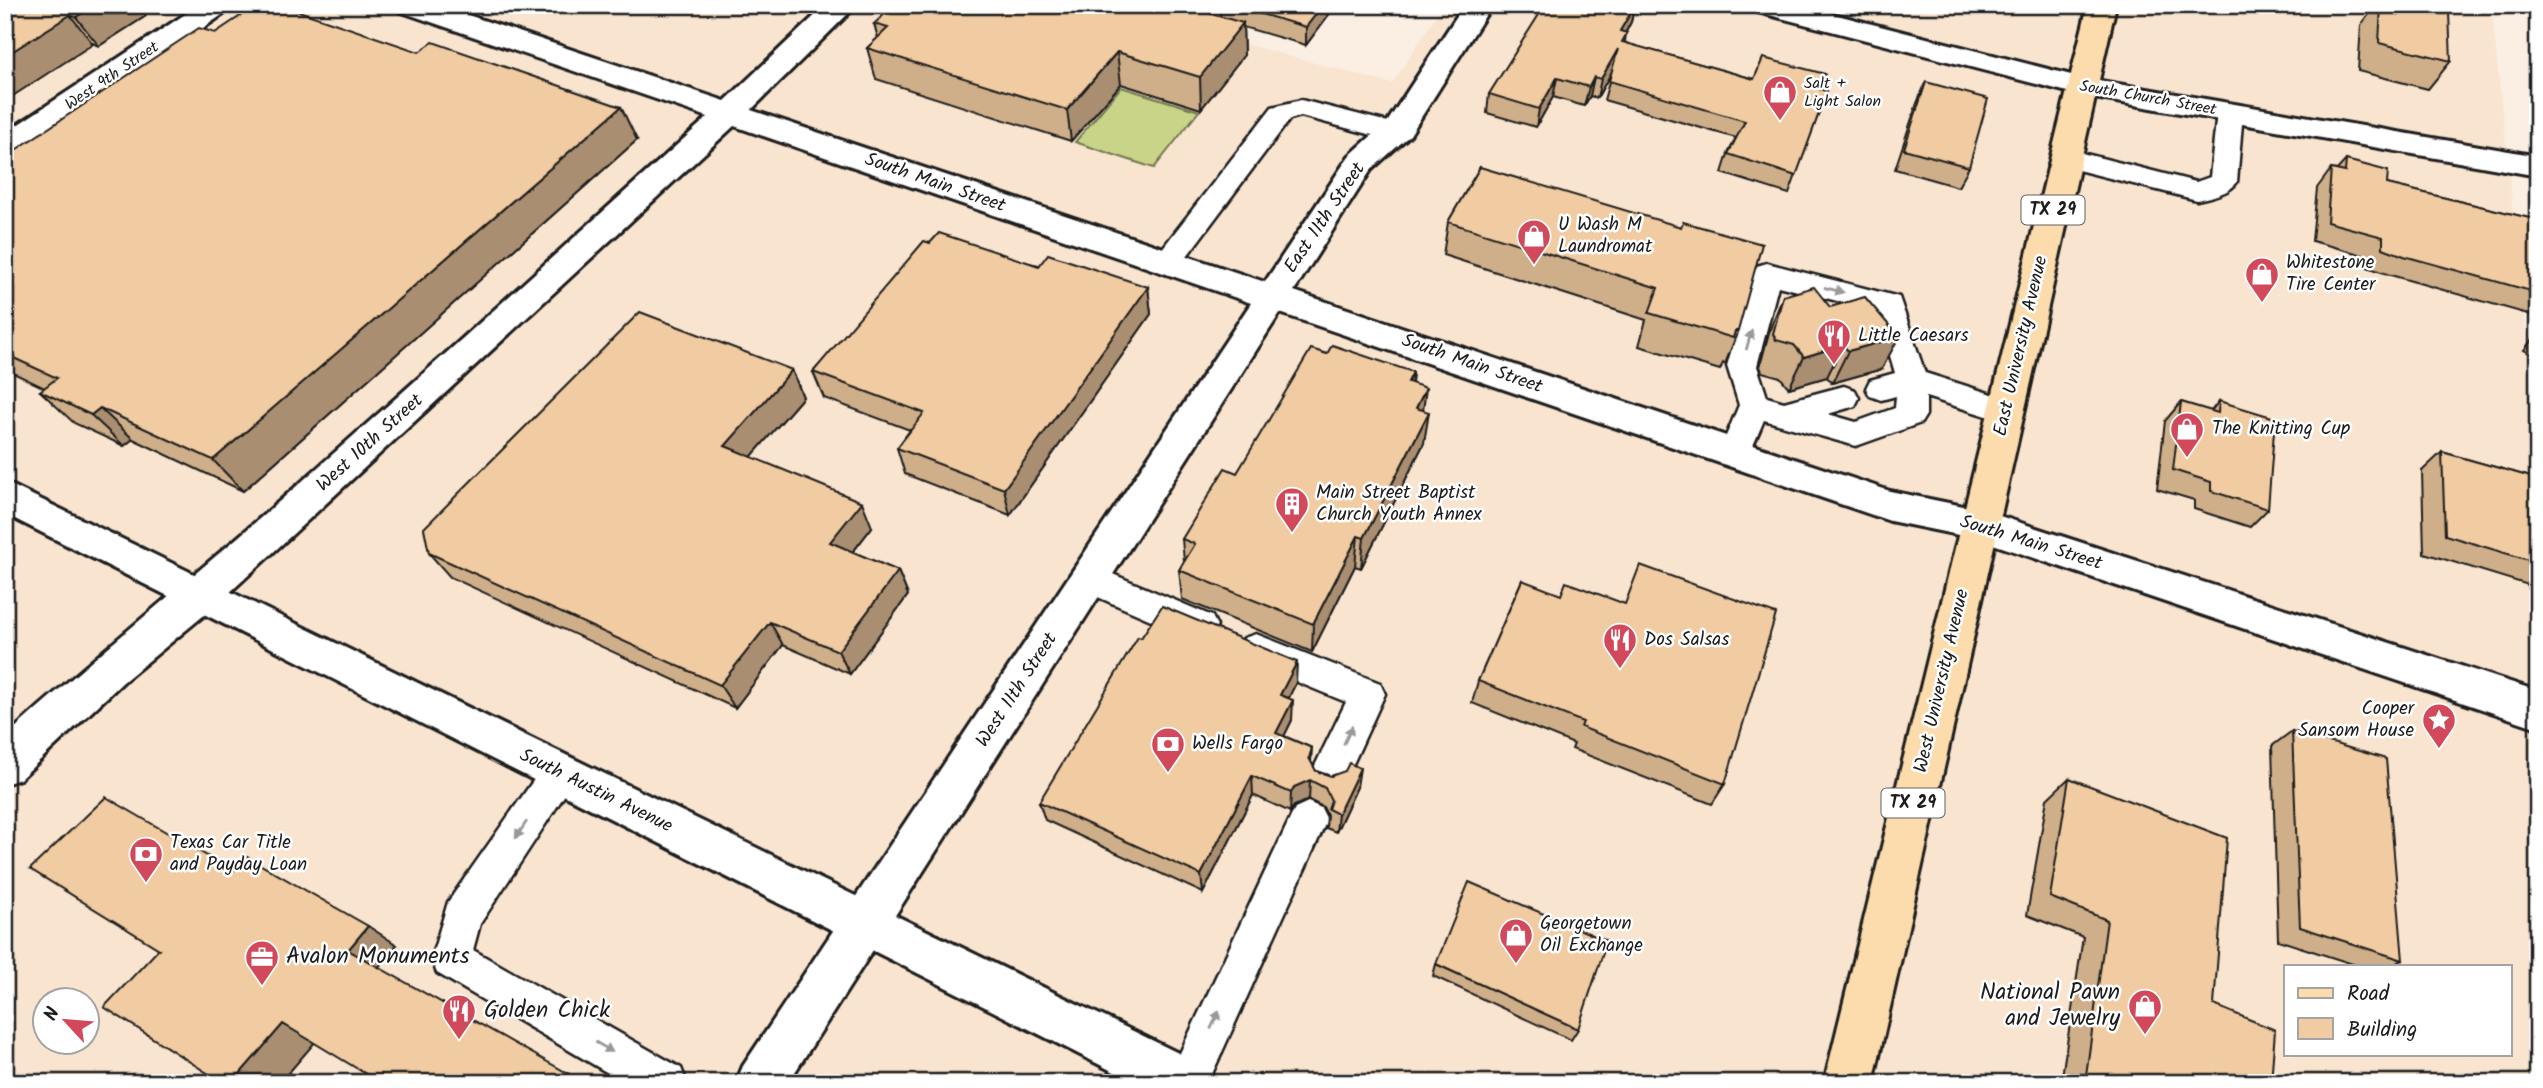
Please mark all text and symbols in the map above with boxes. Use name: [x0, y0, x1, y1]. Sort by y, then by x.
street label: West 9th Street: [60, 35, 165, 117]
place label: Salt + Light Salon: [1804, 71, 1881, 114]
shop icon: Salt + Light Salon: [1761, 73, 1799, 122]
street label: South Church Street: [2078, 74, 2219, 122]
street label: South Main Street: [860, 145, 1010, 221]
street label: East 11th Street: [1277, 156, 1374, 280]
road number: TX 29: [2022, 196, 2084, 224]
place label: U Wash M Laundromat: [1558, 210, 1653, 262]
shop icon: U Wash M Laundromat: [1515, 217, 1553, 266]
place label: Whitestone Tire Center: [2286, 248, 2377, 300]
street label: East University Avenue: [1986, 252, 2056, 439]
shop icon: Whitestone Tire Center: [2243, 255, 2281, 304]
one-way arrow: [1823, 285, 1845, 296]
restaurant icon: Little Caesars: [1815, 317, 1853, 366]
place label: Little Caesars: [1858, 321, 1969, 351]
street label: South Main Street: [1397, 326, 1547, 402]
one-way arrow: [1744, 329, 1755, 351]
street label: West 10th Street: [310, 386, 431, 499]
shop icon: The Knitting Cup: [2168, 410, 2206, 459]
place label: The Knitting Cup: [2212, 414, 2350, 444]
place label: Main Street Baptist Church Youth Annex: [1316, 478, 1482, 530]
building icon: Main Street Baptist Church Youth Annex: [1273, 485, 1311, 534]
street label: South Main Street: [1956, 507, 2106, 579]
street label: West University Avenue: [1906, 586, 1978, 776]
restaurant icon: Dos Salsas: [1601, 621, 1639, 670]
place label: Dos Salsas: [1644, 625, 1729, 655]
street label: West 11th Street: [969, 626, 1066, 753]
place label: Cooper Sansom House: [2298, 694, 2416, 746]
place icon: Cooper Sansom House: [2420, 701, 2458, 750]
bank icon: Wells Fargo: [1149, 725, 1187, 774]
one-way arrow: [1343, 725, 1354, 745]
place label: Wells Fargo: [1192, 729, 1283, 759]
street label: South Austin Avenue: [514, 741, 678, 841]
road number: TX 29: [1882, 788, 1944, 818]
one-way arrow: [514, 821, 528, 839]
place label: Texas Car Title and Payday Loan: [170, 828, 307, 880]
bank icon: Texas Car Title and Payday Loan: [127, 835, 165, 884]
place label: Georgetown Oil Exchange: [1540, 909, 1643, 961]
shop icon: Georgetown Oil Exchange: [1497, 916, 1535, 965]
office icon: Avalon Monuments: [243, 938, 281, 987]
place label: Avalon Monuments: [286, 939, 470, 975]
legend: [2284, 965, 2512, 1056]
place label: National Pawn and Jewelry: [1980, 975, 2120, 1037]
text: Road: [2347, 978, 2390, 1011]
north arrow: [32, 986, 102, 1056]
shop icon: National Pawn and Jewelry: [2126, 987, 2164, 1036]
restaurant icon: Golden Chick: [440, 992, 478, 1041]
place label: Golden Chick: [484, 993, 610, 1029]
text: N: [36, 1002, 69, 1026]
one-way arrow: [1210, 1010, 1221, 1030]
text: Building: [2347, 1014, 2417, 1047]
one-way arrow: [595, 1041, 614, 1053]

